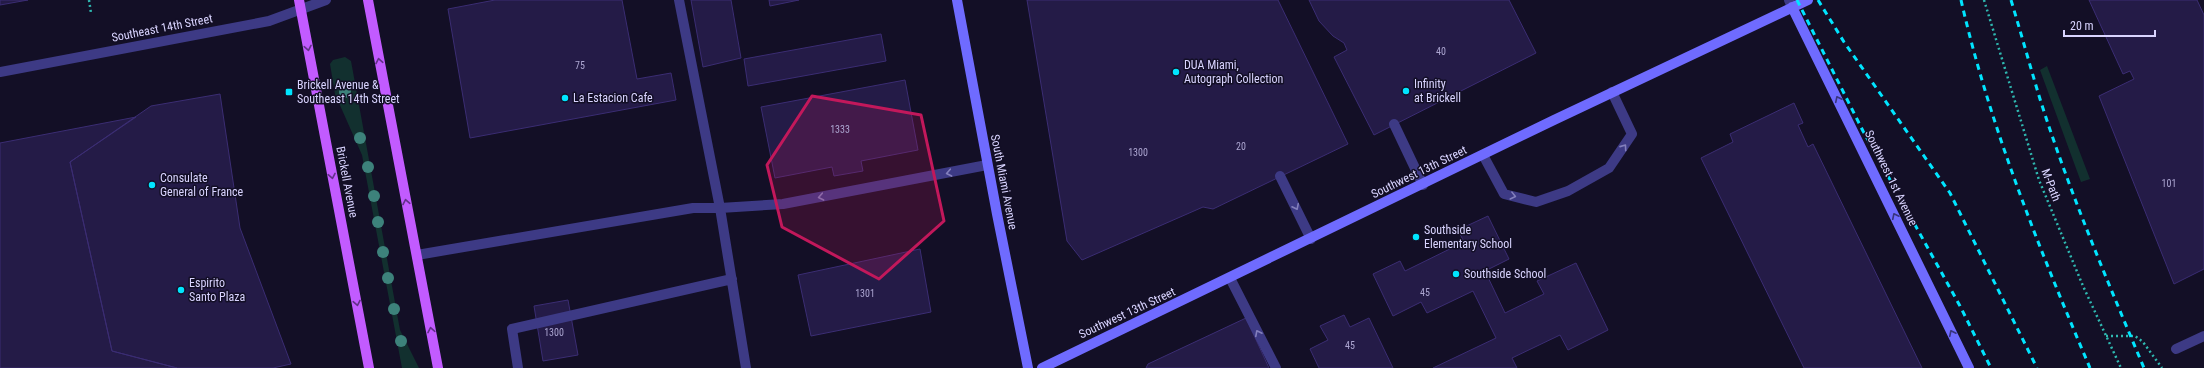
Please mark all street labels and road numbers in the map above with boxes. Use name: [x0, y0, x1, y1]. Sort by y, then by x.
street label: Southeast 14th Street: [110, 11, 214, 45]
street label: Southwest 1st Avenue: [1862, 128, 1920, 229]
street label: South Miami Avenue: [988, 133, 1020, 231]
street label: Southwest 13th Street: [1369, 143, 1470, 201]
street label: Brickell Avenue: [333, 145, 361, 219]
street label: M-Path: [2038, 167, 2064, 203]
street label: Southwest 13th Street: [1077, 284, 1178, 341]

